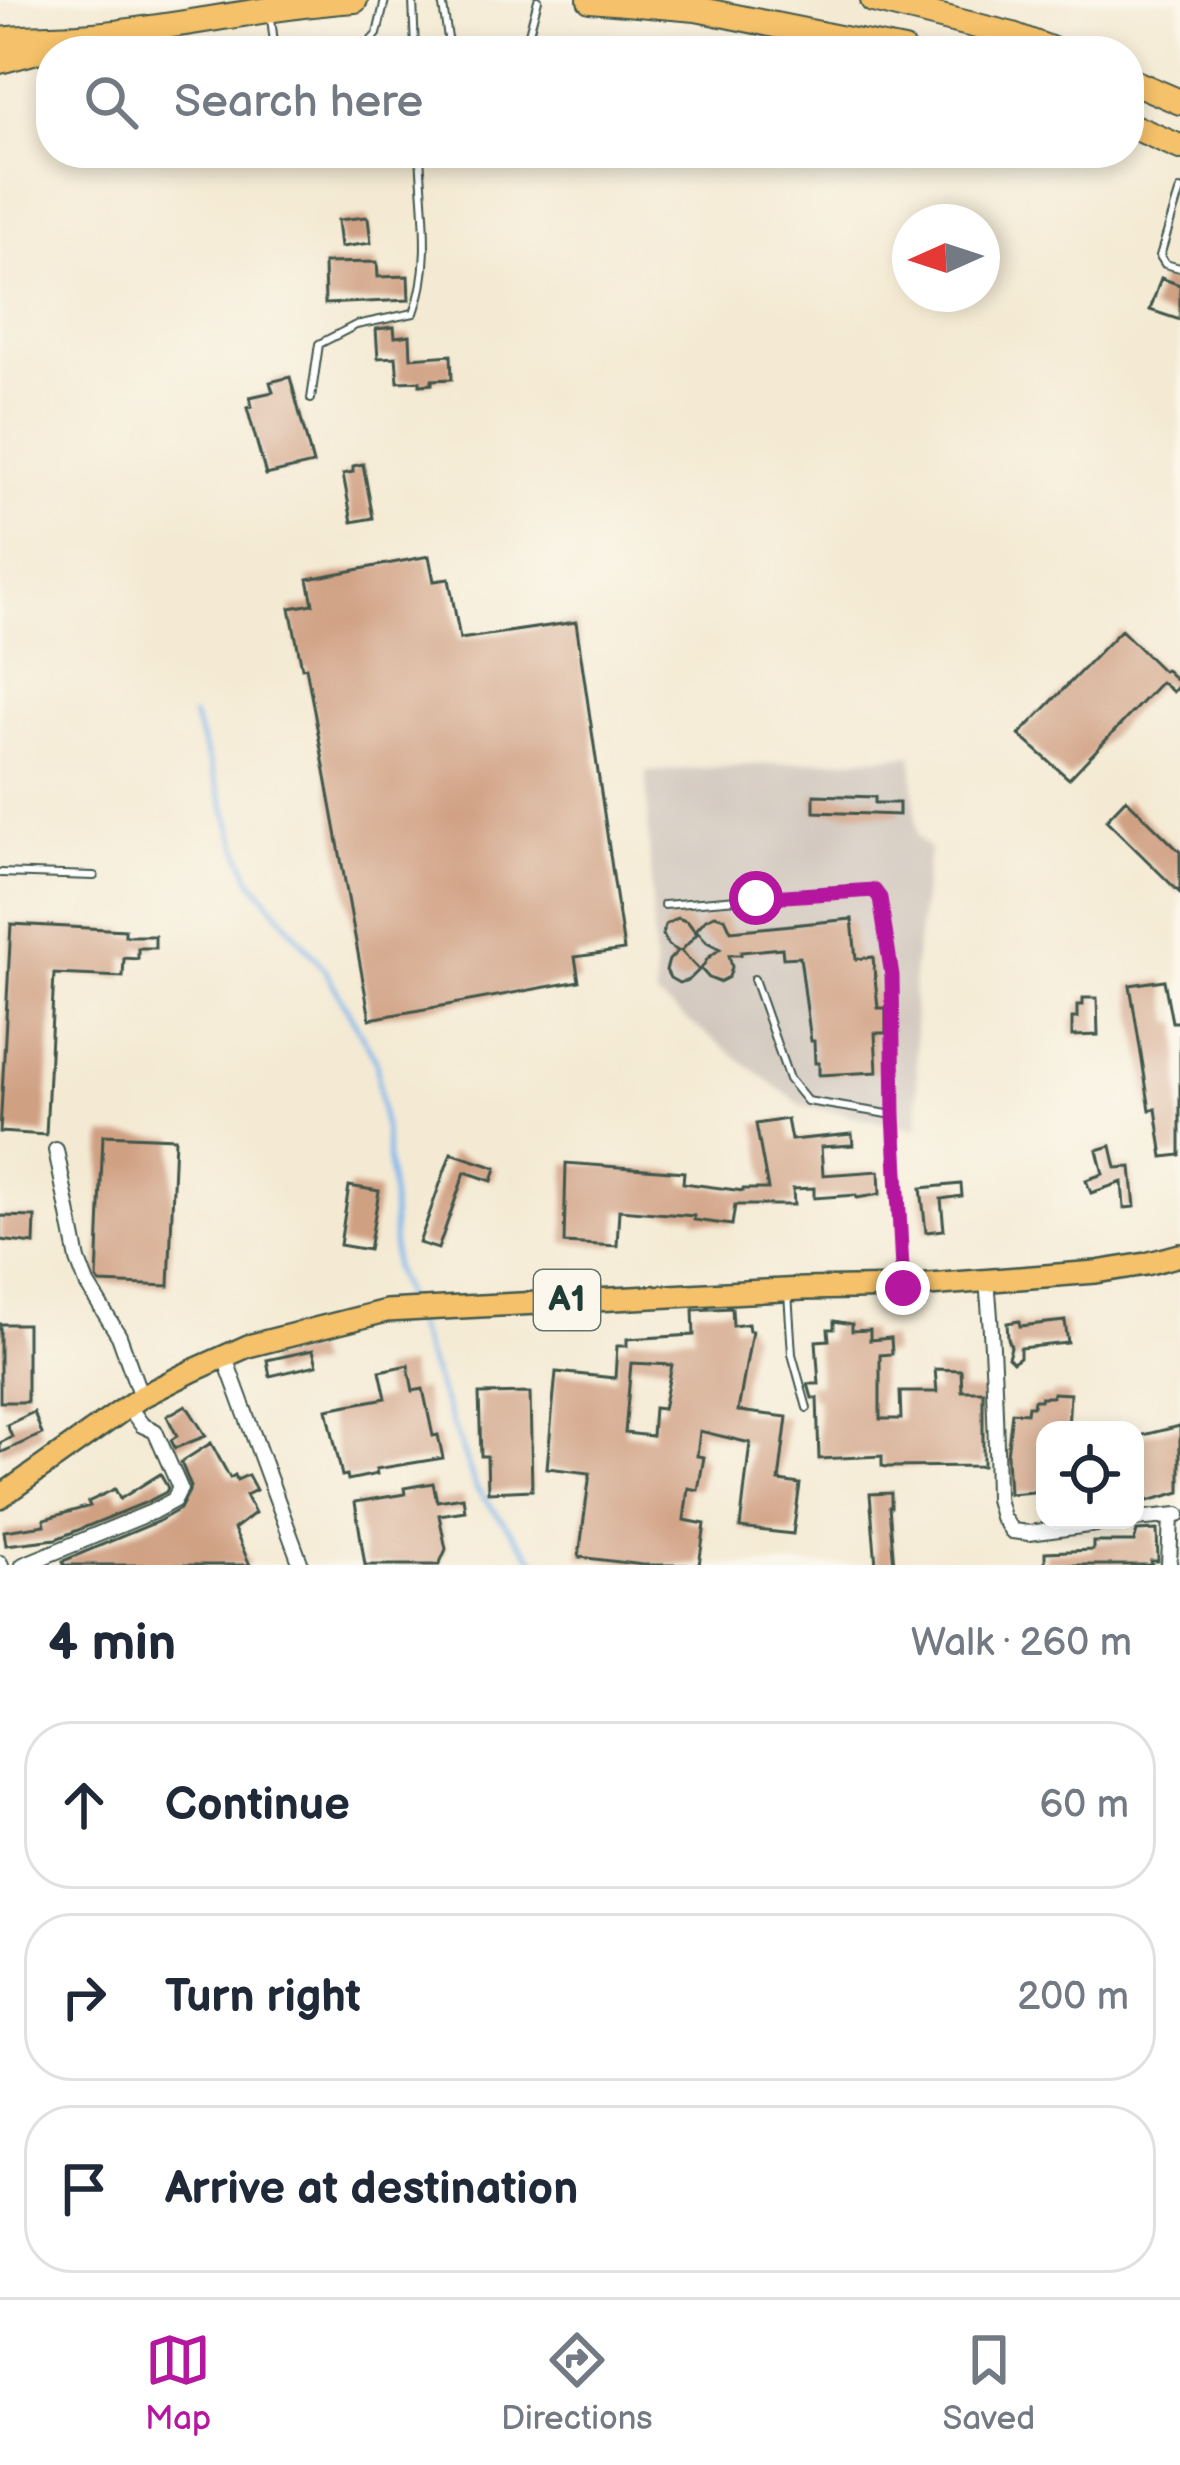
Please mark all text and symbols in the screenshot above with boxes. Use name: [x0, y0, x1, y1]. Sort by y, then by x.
search box: [36, 36, 1144, 168]
icon: search: [78, 69, 144, 135]
text: Search here: [174, 75, 423, 130]
north arrow: [892, 204, 1000, 312]
route start: [729, 871, 783, 925]
route end: [876, 1261, 930, 1315]
road number: A1: [534, 1270, 600, 1330]
map controls: [1036, 1421, 1144, 1529]
button: locate: [1036, 1421, 1144, 1529]
text: 4 min: [48, 1613, 176, 1674]
text: Walk · 260 m: [911, 1620, 1132, 1667]
icon: ahead: [51, 1772, 117, 1838]
text: Continue: [165, 1778, 350, 1833]
text: 60 m: [1039, 1782, 1129, 1829]
icon: right: [51, 1964, 117, 2030]
text: Turn right: [165, 1970, 361, 2025]
text: 200 m: [1017, 1974, 1129, 2021]
icon: arrive: [51, 2156, 117, 2222]
text: Arrive at destination: [165, 2162, 578, 2217]
tab: Map: [145, 2327, 211, 2439]
tab: Directions: [501, 2327, 653, 2439]
tab: Saved: [942, 2327, 1035, 2439]

